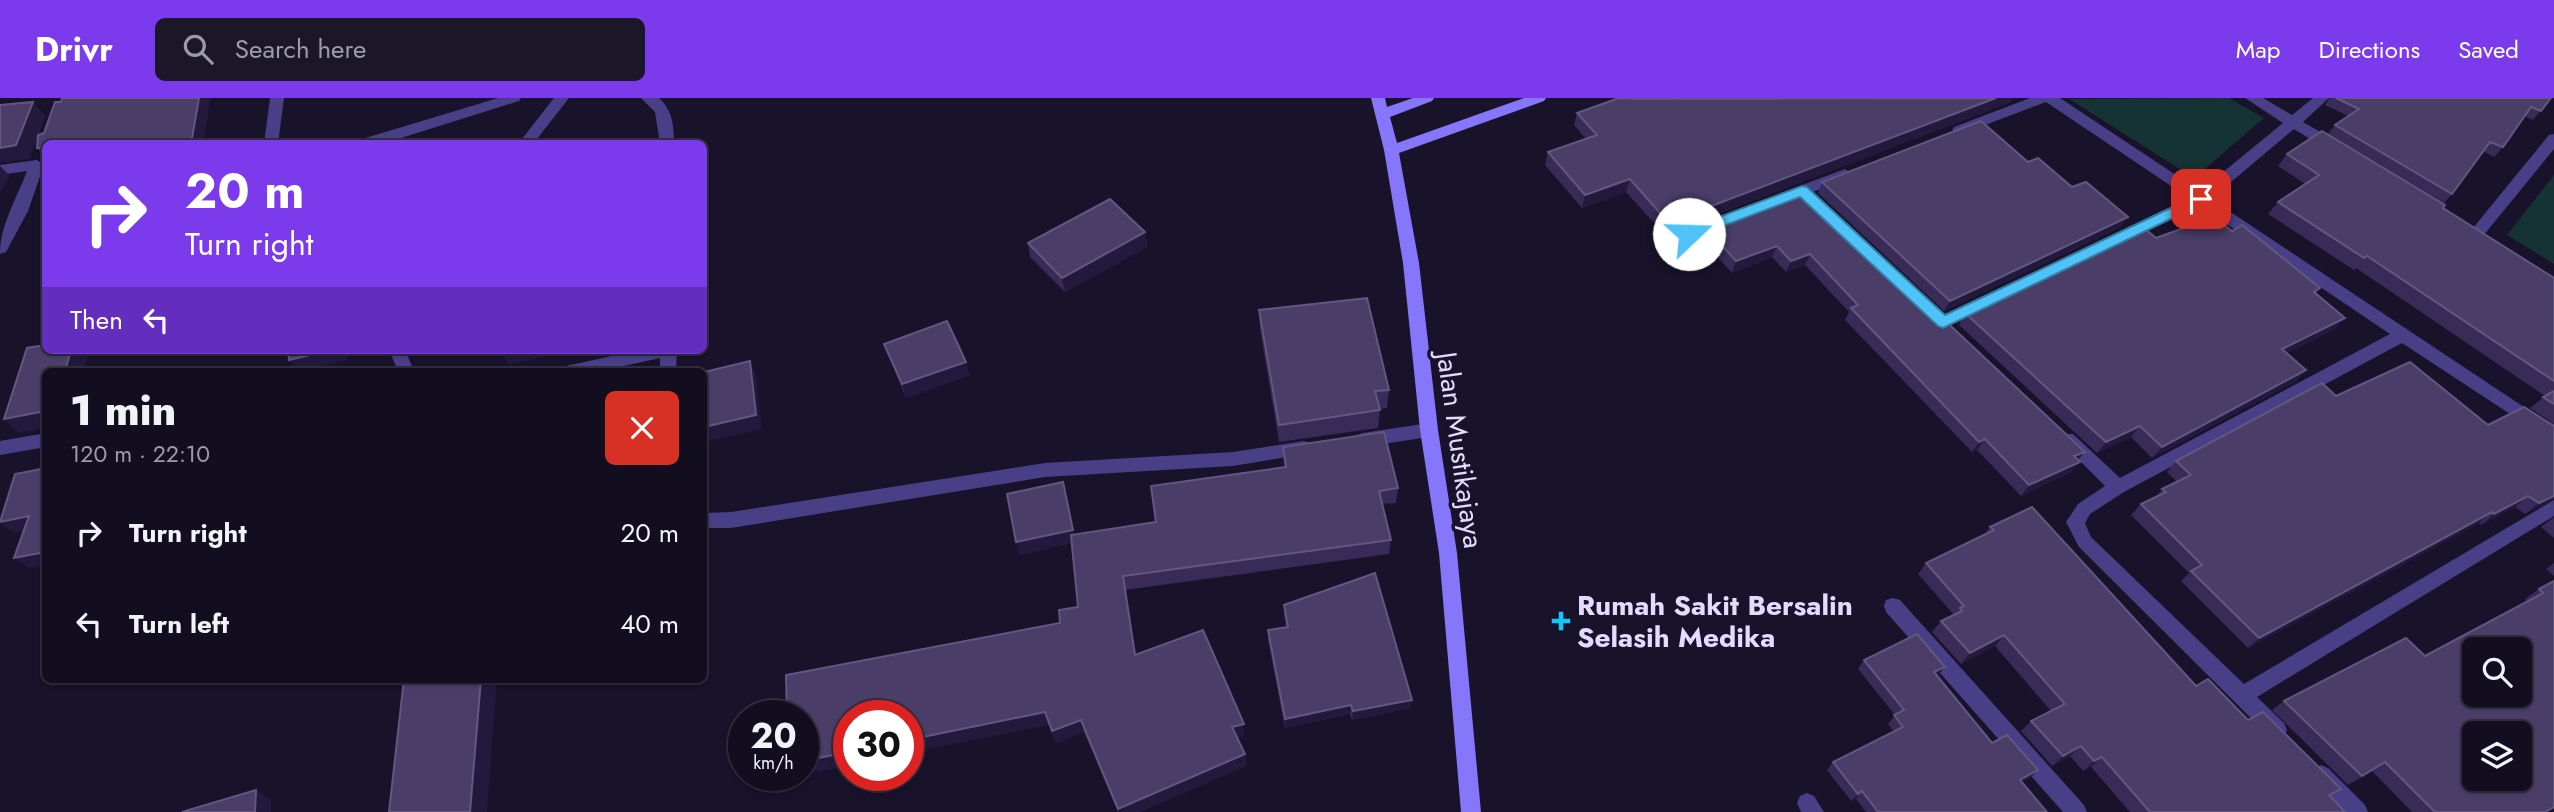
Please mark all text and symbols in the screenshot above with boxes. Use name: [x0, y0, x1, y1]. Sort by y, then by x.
search box: [155, 18, 645, 81]
text: Drivr: [35, 26, 113, 73]
icon: search: [179, 30, 217, 68]
text: Search here: [235, 30, 366, 68]
text: Map: [2236, 32, 2281, 67]
text: Directions: [2319, 32, 2420, 67]
text: Saved: [2458, 32, 2519, 67]
text: 20 m: [185, 156, 304, 226]
icon: right: [70, 168, 161, 259]
pin: [2171, 169, 2231, 229]
icon: arrive: [2182, 180, 2220, 218]
position arrow: [1652, 197, 1726, 271]
text: Turn right: [185, 221, 314, 267]
text: Then: [70, 301, 123, 339]
icon: left: [137, 301, 175, 339]
street label: Jalan Mustikajaya: [1425, 345, 1494, 551]
text: 1 min: [70, 380, 176, 441]
button: close: [605, 391, 679, 465]
text: 120 m · 22:10: [70, 437, 210, 471]
icon: right: [70, 514, 108, 552]
text: Turn right: [129, 514, 247, 552]
text: 20 m: [621, 514, 679, 552]
place label: Rumah Sakit Bersalin Selasih Medika: [1577, 585, 1853, 658]
icon: left: [70, 605, 108, 643]
text: Turn left: [129, 605, 229, 643]
text: 40 m: [620, 605, 679, 643]
marker: Rumah Sakit Bersalin Selasih Medika: [1551, 611, 1571, 631]
map controls: [2462, 637, 2532, 791]
button: search: [2462, 637, 2532, 707]
speed limit sign: 30: [833, 700, 924, 791]
text: 20: [750, 711, 797, 761]
button: layers: [2462, 721, 2532, 791]
text: km/h: [753, 750, 794, 776]

